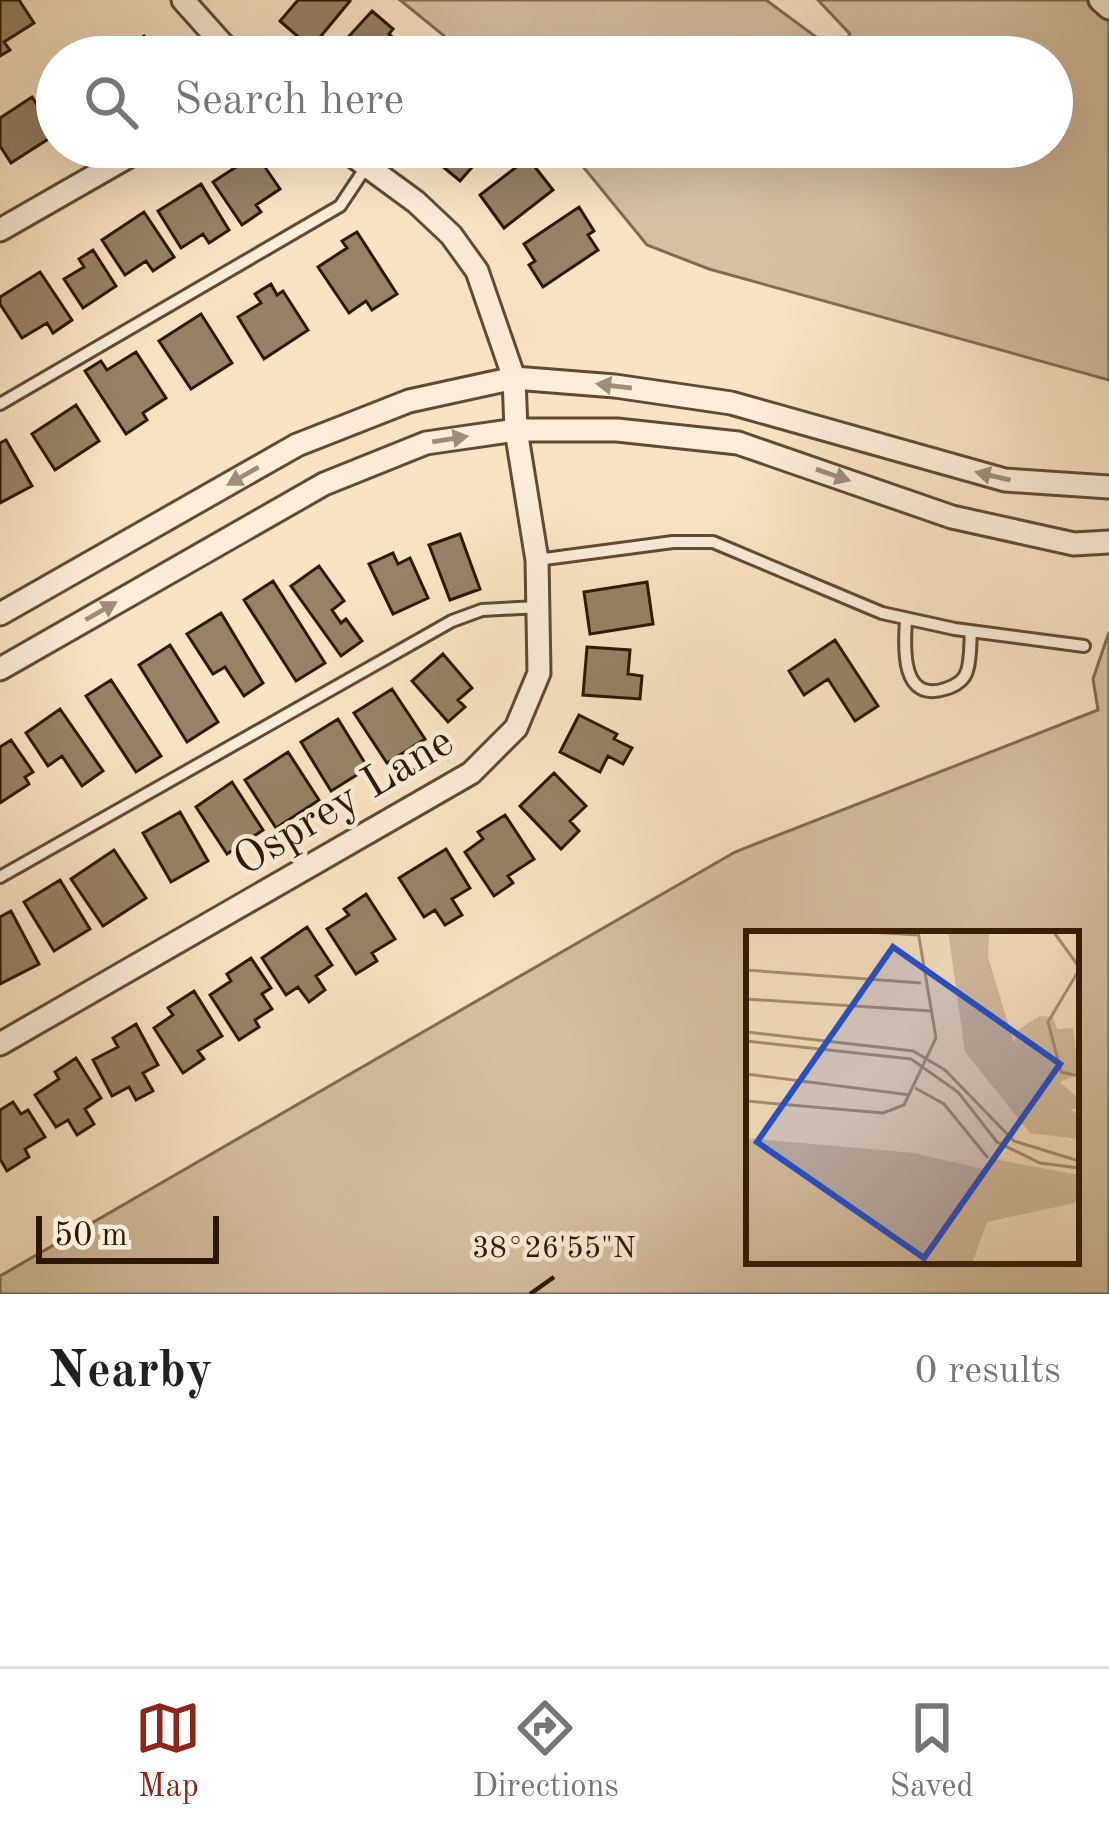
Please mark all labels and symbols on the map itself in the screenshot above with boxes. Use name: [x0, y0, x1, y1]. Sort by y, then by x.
one-way arrow: [595, 377, 632, 396]
one-way arrow: [432, 430, 469, 449]
one-way arrow: [227, 464, 260, 485]
one-way arrow: [973, 466, 1011, 485]
one-way arrow: [815, 467, 851, 485]
one-way arrow: [85, 601, 118, 622]
street label: Osprey Lane: [227, 720, 462, 886]
inset map: [746, 931, 1079, 1264]
scale bar: [36, 1210, 219, 1263]
text: 38°26'55"N: [472, 1234, 636, 1264]

